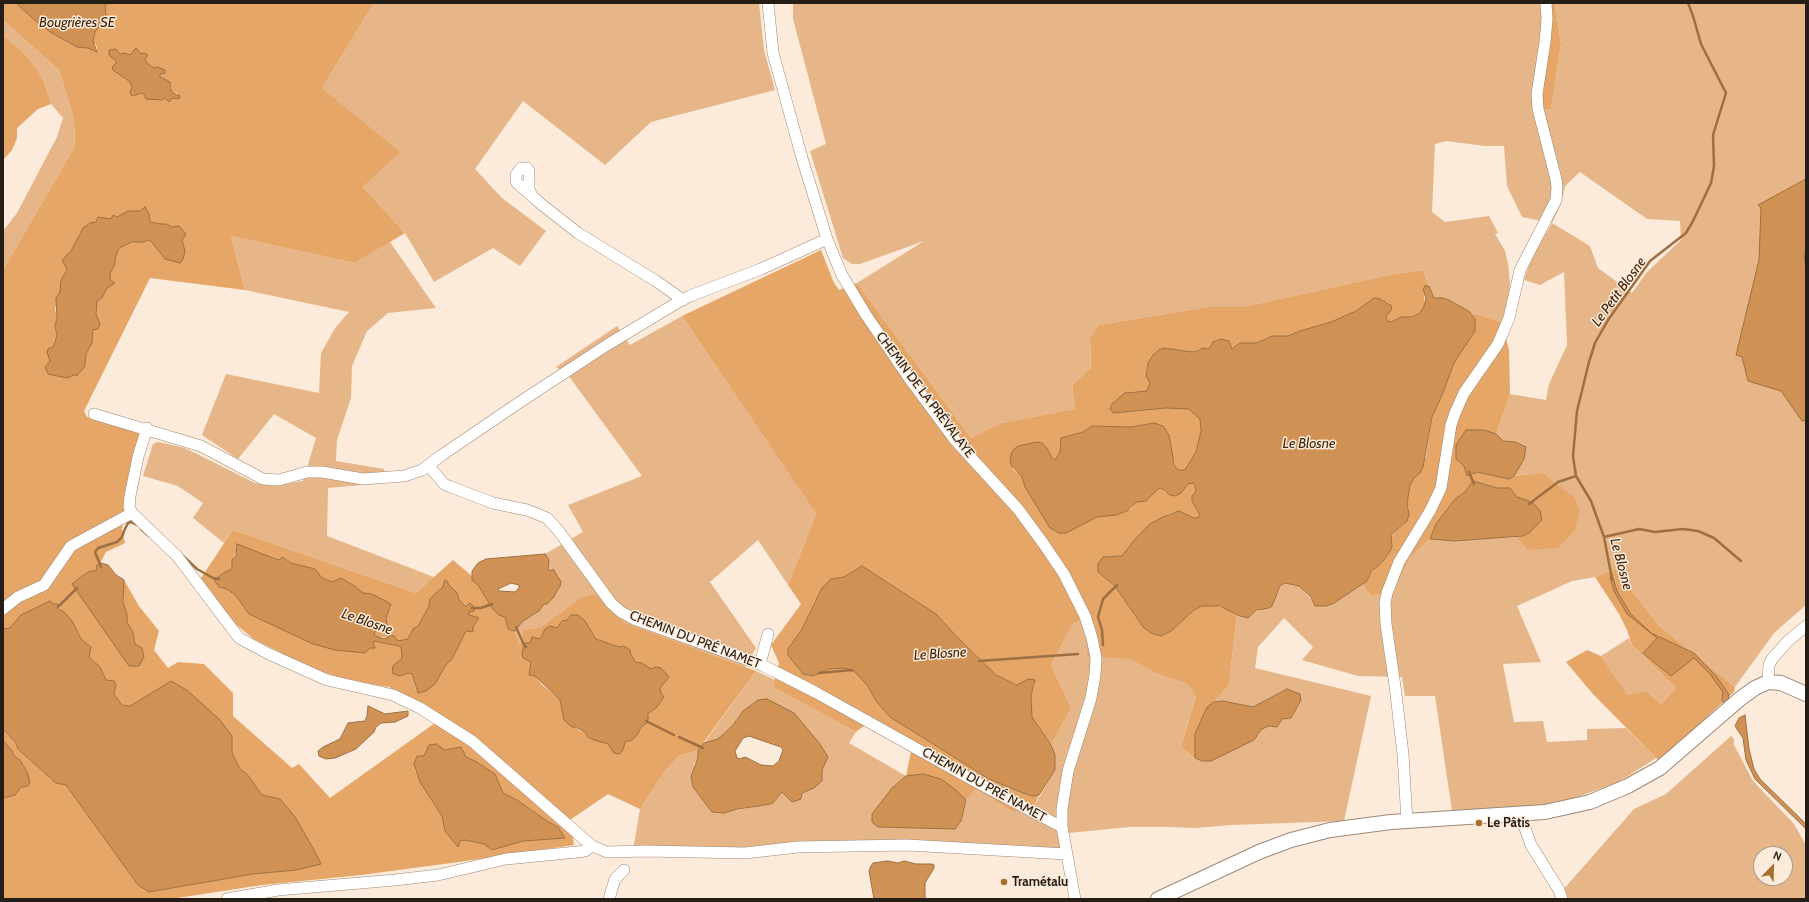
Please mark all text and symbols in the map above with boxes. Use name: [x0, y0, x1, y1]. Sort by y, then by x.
water label: Bougrières SE: [39, 15, 115, 31]
water label: Le Petit Blosne: [1588, 254, 1650, 330]
street label: CHEMIN DE LA PRÉVALAYE: [873, 329, 977, 461]
water label: Le Blosne: [1283, 436, 1335, 452]
water label: Le Blosne: [1606, 536, 1636, 592]
water label: Le Blosne: [339, 605, 395, 639]
street label: CHEMIN DU PRÉ NAMET: [627, 608, 763, 672]
water label: Le Blosne: [913, 644, 967, 664]
street label: CHEMIN DU PRÉ NAMET: [919, 744, 1049, 826]
place label: Le Pâtis: [1487, 815, 1530, 831]
marker: Le Pâtis: [1474, 818, 1484, 828]
north arrow: [1753, 846, 1793, 886]
text: N: [1771, 848, 1784, 864]
place label: Tramétalu: [1012, 874, 1068, 890]
marker: Tramétalu: [999, 877, 1009, 887]

